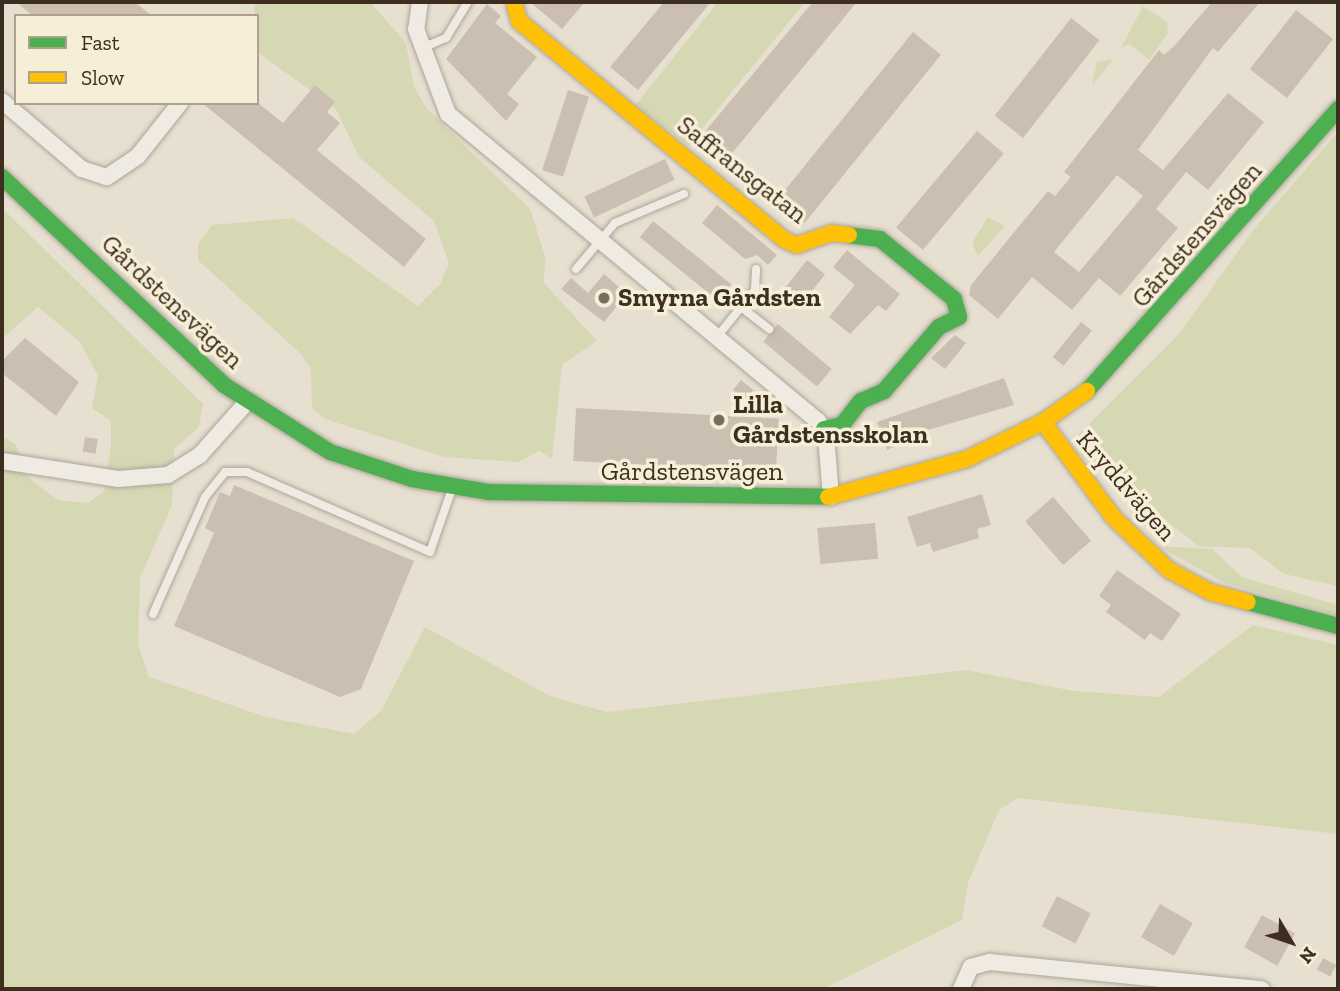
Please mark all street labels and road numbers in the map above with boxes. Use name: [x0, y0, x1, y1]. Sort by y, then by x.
street label: Saffransgatan: [671, 110, 813, 230]
street label: Gårdstensvägen: [1125, 156, 1269, 314]
street label: Gårdstensvägen: [95, 228, 249, 376]
street label: Kryddvägen: [1070, 424, 1182, 548]
street label: Gårdstensvägen: [601, 456, 783, 488]

